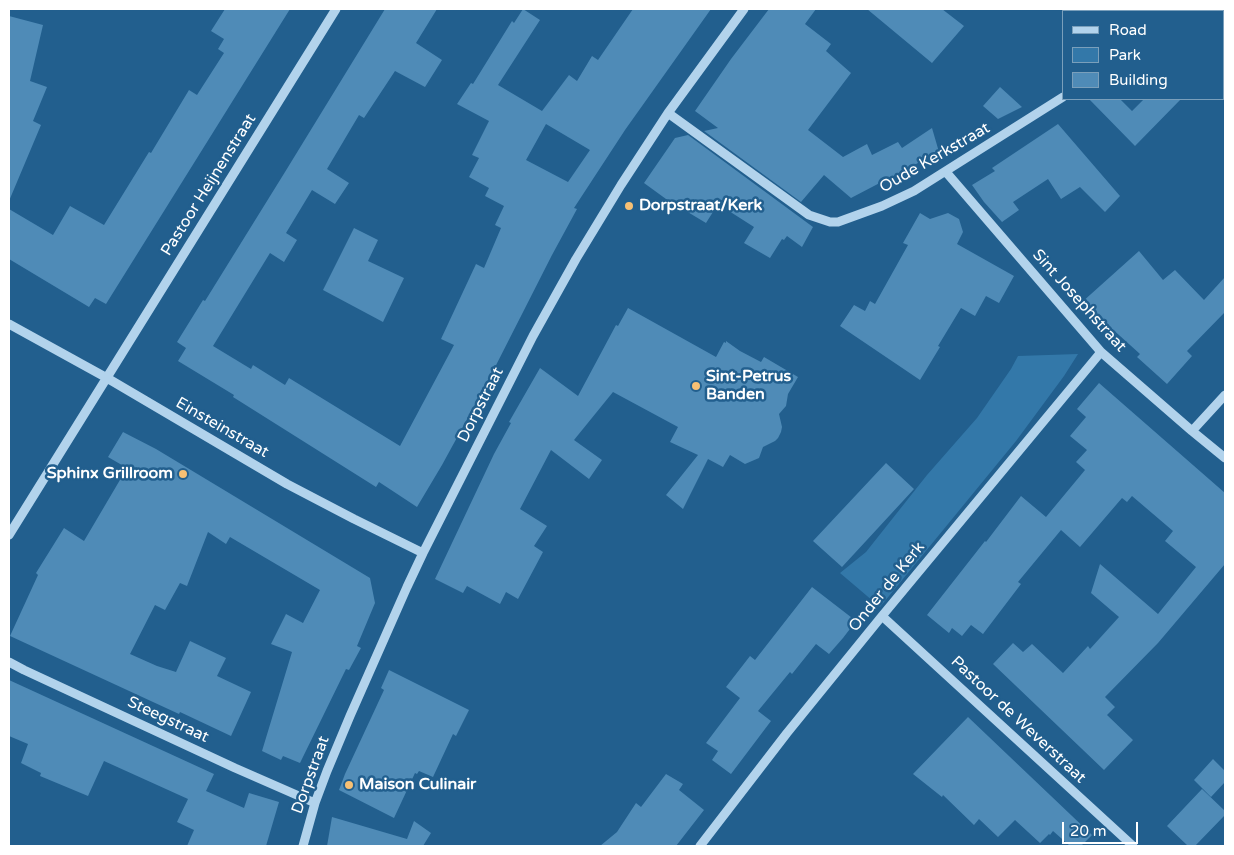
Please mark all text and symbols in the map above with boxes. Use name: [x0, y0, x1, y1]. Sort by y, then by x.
legend: [1062, 10, 1224, 100]
text: Road: [1109, 21, 1147, 39]
text: Park: [1109, 46, 1141, 64]
text: Building: [1109, 71, 1168, 89]
street label: Pastoor Heijnenstraat: [157, 110, 261, 260]
street label: Oude Kerkstraat: [876, 119, 994, 197]
place label: Dorpstraat/Kerk: [639, 196, 762, 216]
marker: Dorpstraat/Kerk: [623, 200, 635, 212]
street label: Sint Josephstraat: [1028, 246, 1130, 356]
street label: Dorpstraat: [454, 364, 508, 446]
place label: Sint-Petrus Banden: [706, 367, 791, 405]
marker: Sint-Petrus Banden: [690, 380, 702, 392]
street label: Einsteinstraat: [172, 394, 272, 462]
place label: Sphinx Grillroom: [47, 464, 173, 484]
marker: Sphinx Grillroom: [177, 468, 189, 480]
street label: Onder de Kerk: [845, 538, 929, 636]
street label: Pastoor de Weverstraat: [946, 652, 1090, 788]
street label: Steegstraat: [124, 693, 212, 747]
street label: Dorpstraat: [288, 733, 334, 817]
place label: Maison Culinair: [359, 775, 476, 795]
marker: Maison Culinair: [343, 779, 355, 791]
scale bar: [1064, 812, 1140, 844]
text: 20 m: [1070, 822, 1107, 840]

